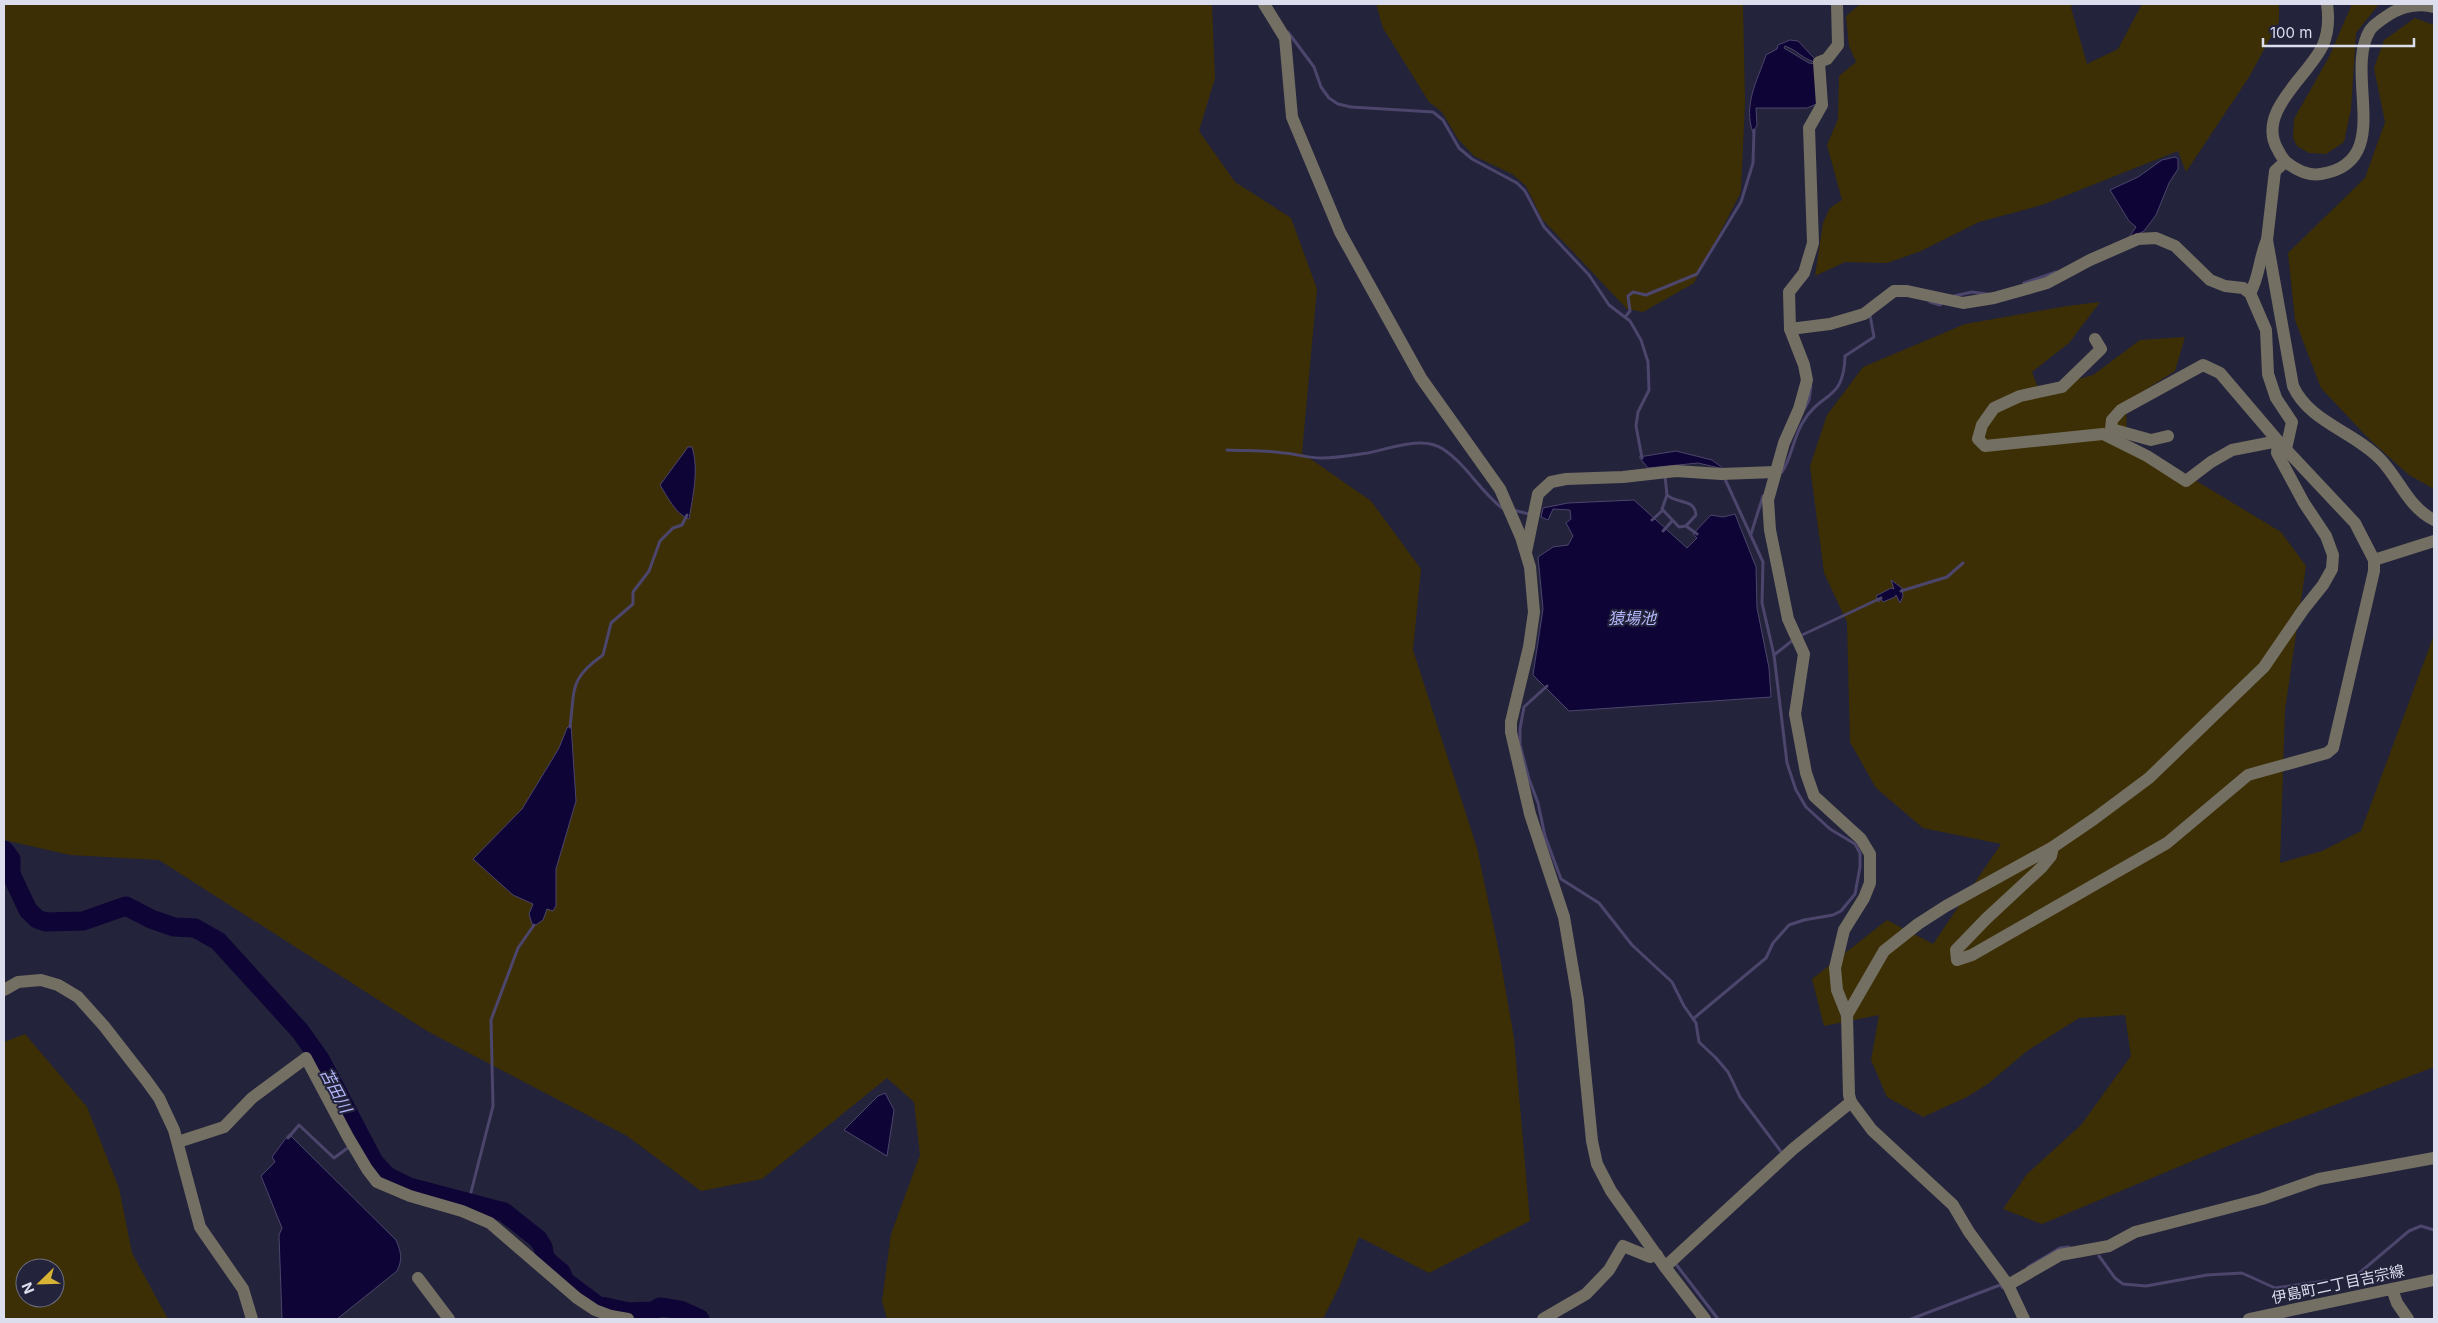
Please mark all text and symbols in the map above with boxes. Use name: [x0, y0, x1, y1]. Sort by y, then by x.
scale bar: [2263, 15, 2414, 47]
text: 100 m: [2270, 23, 2312, 42]
water label: 猿場池: [1608, 608, 1658, 628]
water label: 苫田川: [316, 1064, 357, 1118]
north arrow: [15, 1258, 65, 1308]
street label: 伊島町二丁目吉宗線: [2270, 1261, 2406, 1307]
text: N: [18, 1280, 37, 1297]

